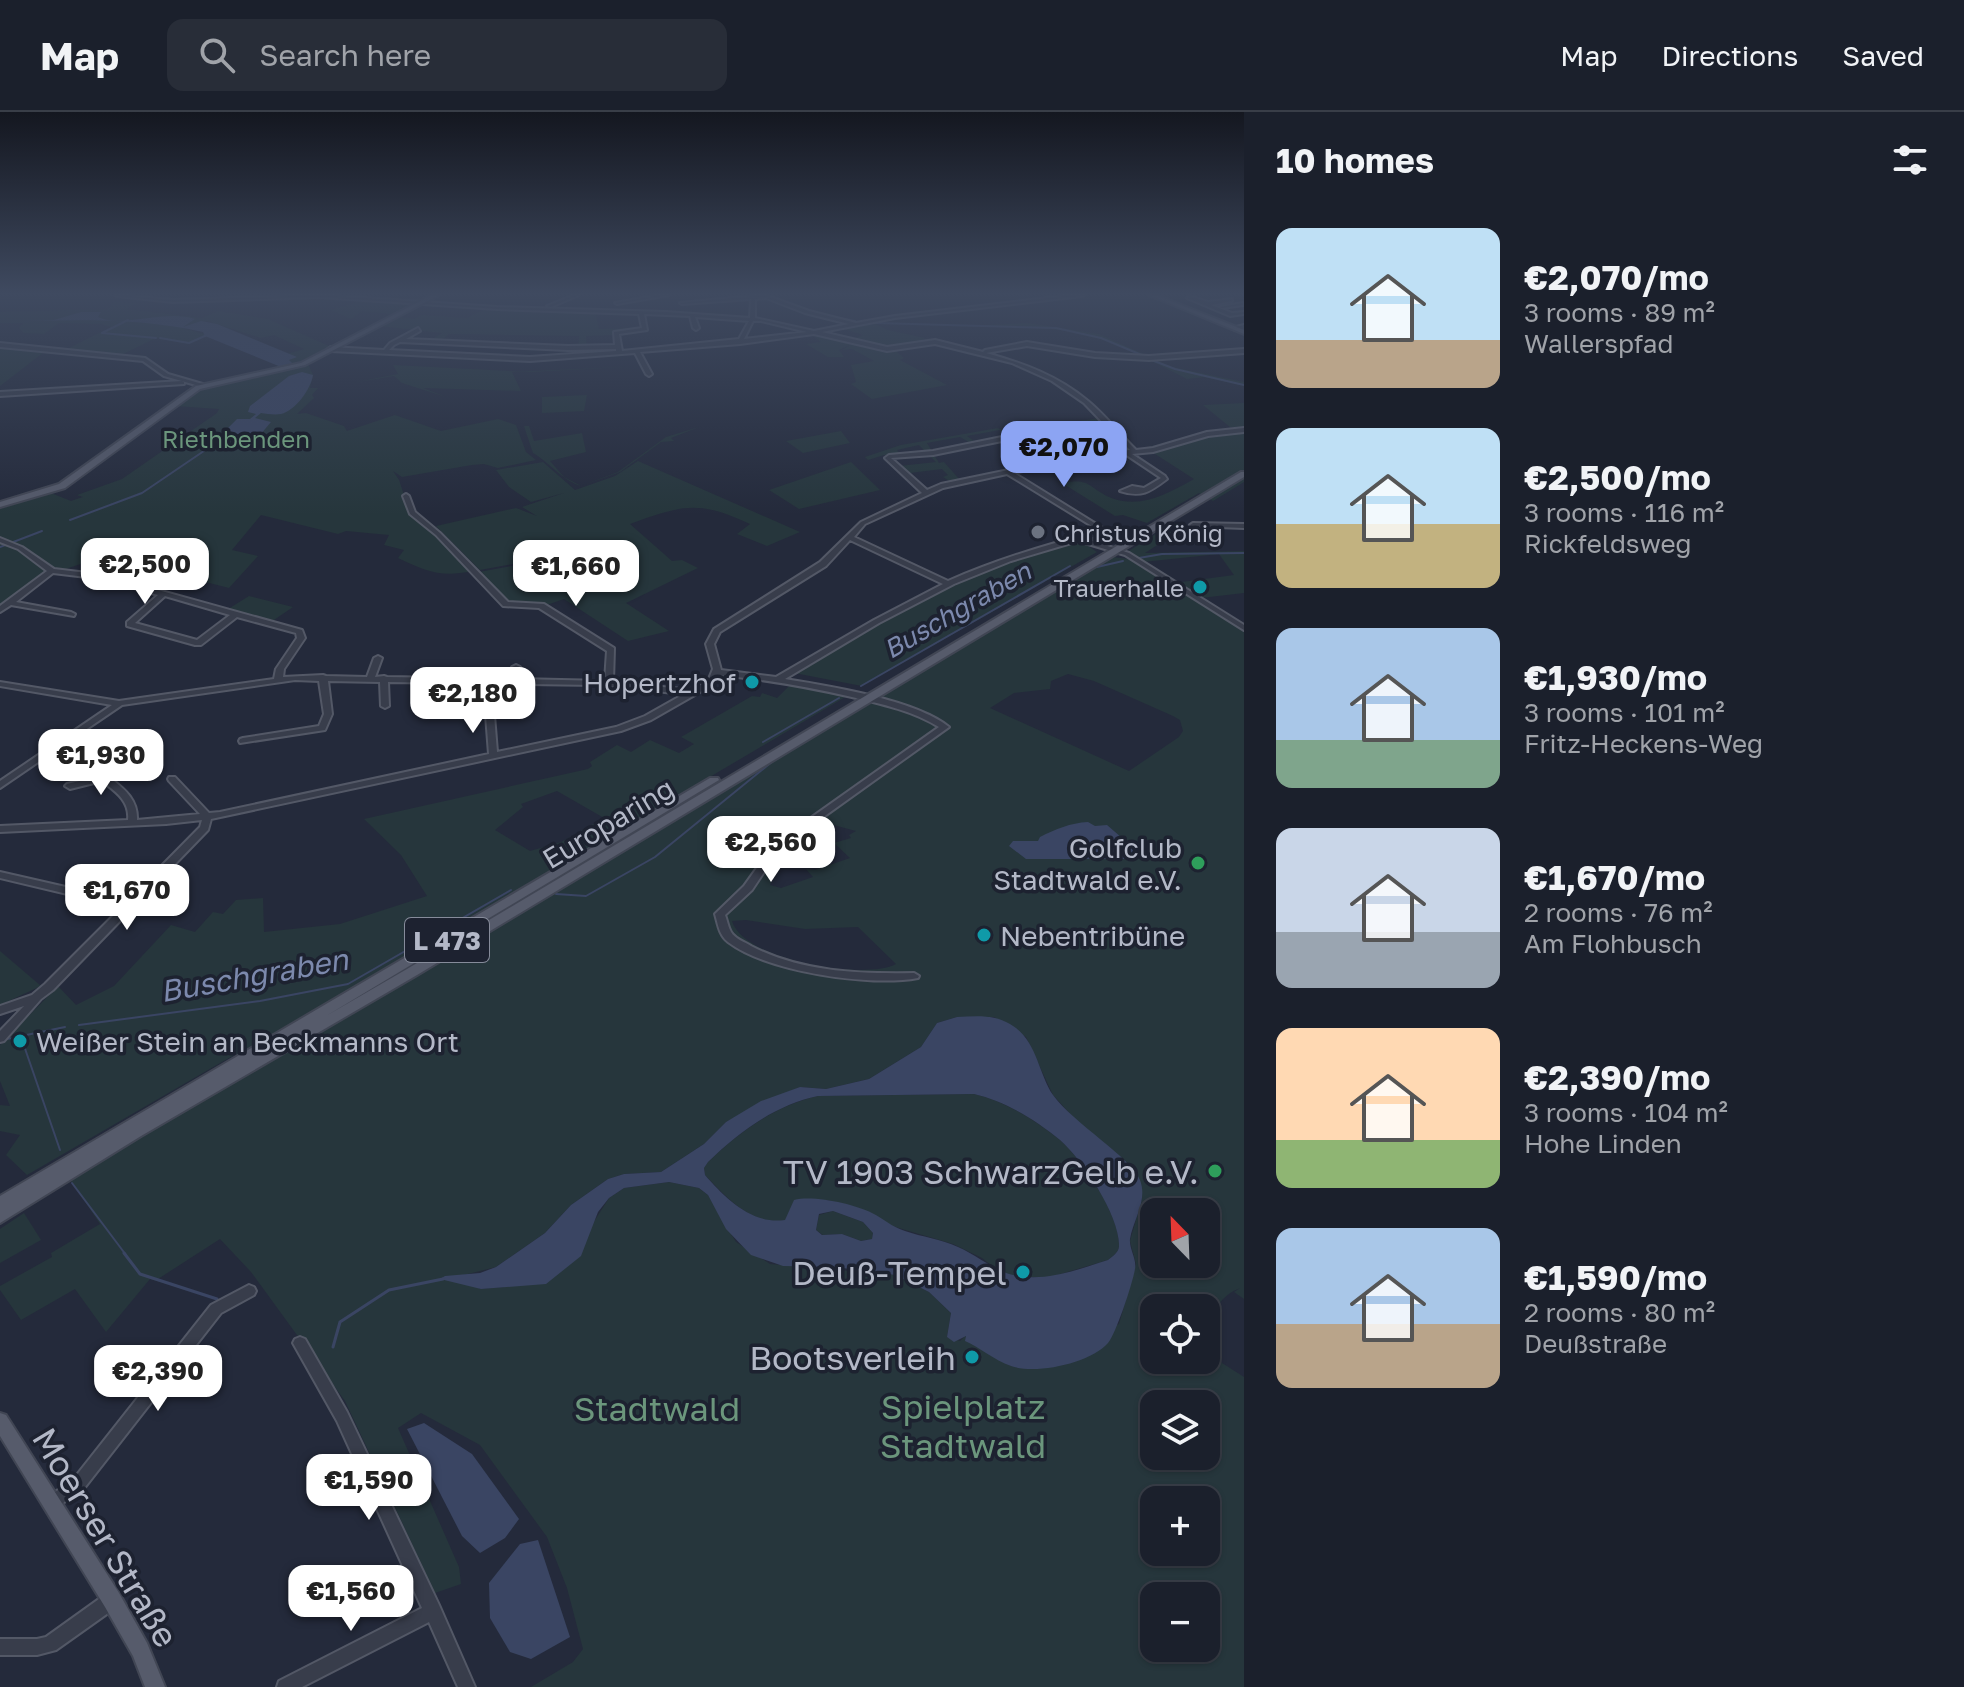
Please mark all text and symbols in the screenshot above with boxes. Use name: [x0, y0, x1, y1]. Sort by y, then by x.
search box: [167, 19, 727, 91]
text: Map: [40, 33, 119, 78]
icon: search: [195, 33, 239, 77]
text: Search here: [259, 37, 431, 73]
text: Map: [1560, 39, 1617, 72]
text: Directions: [1661, 39, 1798, 72]
text: Saved: [1842, 39, 1924, 72]
icon: filters: [1888, 138, 1932, 182]
text: 10 homes: [1276, 140, 1434, 180]
text: €2,070/mo: [1524, 257, 1709, 297]
icon: home: [1340, 260, 1436, 356]
text: 3 rooms · 89 m²: [1524, 297, 1715, 328]
text: Wallerspfad: [1524, 328, 1673, 359]
pin: €2,070: [999, 421, 1129, 489]
park label: Riethbenden: [162, 424, 310, 453]
text: €2,070: [1019, 431, 1109, 462]
text: €2,500/mo: [1524, 457, 1711, 497]
icon: home: [1340, 460, 1436, 556]
text: 3 rooms · 116 m²: [1524, 497, 1724, 528]
place label: Christus König: [1054, 518, 1223, 547]
marker: Christus König: [1029, 523, 1047, 541]
text: Rickfeldsweg: [1524, 528, 1692, 559]
pin: €2,500: [80, 538, 210, 606]
pin: €1,660: [511, 540, 641, 608]
text: €2,500: [99, 548, 191, 579]
text: €1,660: [531, 550, 621, 581]
water label: Buschgraben: [878, 555, 1037, 665]
place label: Trauerhalle: [1053, 573, 1184, 602]
marker: Trauerhalle: [1191, 578, 1209, 596]
text: €1,930/mo: [1524, 657, 1707, 697]
icon: home: [1340, 660, 1436, 756]
place label: Hopertzhof: [583, 666, 736, 699]
pin: €2,180: [408, 667, 538, 735]
marker: Hopertzhof: [743, 673, 761, 691]
text: €2,180: [428, 677, 518, 708]
text: 3 rooms · 101 m²: [1524, 697, 1725, 728]
text: Fritz-Heckens-Weg: [1524, 728, 1763, 759]
pin: €1,930: [36, 729, 166, 797]
text: €1,930: [56, 739, 146, 770]
street label: Europaring: [536, 771, 680, 875]
pin: €2,560: [706, 816, 836, 884]
text: €2,560: [725, 826, 817, 857]
place label: Golfclub Stadtwald e.V.: [993, 831, 1182, 896]
marker: Golfclub Stadtwald e.V.: [1189, 854, 1207, 872]
text: €1,670/mo: [1524, 857, 1705, 897]
icon: home: [1340, 860, 1436, 956]
pin: €1,670: [62, 864, 192, 932]
text: €1,670: [83, 874, 171, 905]
text: 2 rooms · 76 m²: [1524, 897, 1713, 928]
road number: L 473: [405, 918, 489, 962]
place label: Nebentribüne: [1000, 919, 1185, 952]
marker: Nebentribüne: [975, 926, 993, 944]
text: Am Flohbusch: [1524, 928, 1702, 959]
water label: Buschgraben: [157, 941, 352, 1009]
place label: Weißer Stein an Beckmanns Ort: [36, 1025, 459, 1058]
marker: Weißer Stein an Beckmanns Ort: [11, 1032, 29, 1050]
text: €2,390/mo: [1524, 1057, 1711, 1097]
icon: home: [1340, 1060, 1436, 1156]
text: 3 rooms · 104 m²: [1524, 1097, 1728, 1128]
text: Hohe Linden: [1524, 1128, 1682, 1159]
place label: TV 1903 SchwarzGelb e.V.: [783, 1151, 1199, 1191]
marker: TV 1903 SchwarzGelb e.V.: [1206, 1162, 1224, 1180]
north arrow: [1140, 1198, 1220, 1278]
map controls: [1140, 1198, 1220, 1662]
place label: Deuß-Tempel: [792, 1252, 1007, 1292]
text: €1,590/mo: [1524, 1257, 1707, 1297]
icon: home: [1340, 1260, 1436, 1356]
marker: Deuß-Tempel: [1014, 1263, 1032, 1281]
button: locate: [1140, 1294, 1220, 1374]
text: 2 rooms · 80 m²: [1524, 1297, 1715, 1328]
text: Deußstraße: [1524, 1328, 1667, 1359]
place label: Bootsverleih: [749, 1337, 956, 1377]
pin: €2,390: [93, 1345, 223, 1413]
marker: Bootsverleih: [963, 1348, 981, 1366]
text: €2,390: [112, 1355, 204, 1386]
park label: Spielplatz Stadtwald: [880, 1386, 1046, 1465]
park label: Stadtwald: [574, 1388, 740, 1428]
button: layers: [1140, 1390, 1220, 1470]
street label: Moerser Straße: [25, 1420, 187, 1654]
pin: €1,590: [304, 1454, 434, 1522]
text: €1,590: [324, 1464, 414, 1495]
button: +: [1140, 1486, 1220, 1566]
pin: €1,560: [286, 1565, 416, 1633]
text: €1,560: [306, 1575, 396, 1606]
button: −: [1140, 1582, 1220, 1662]

